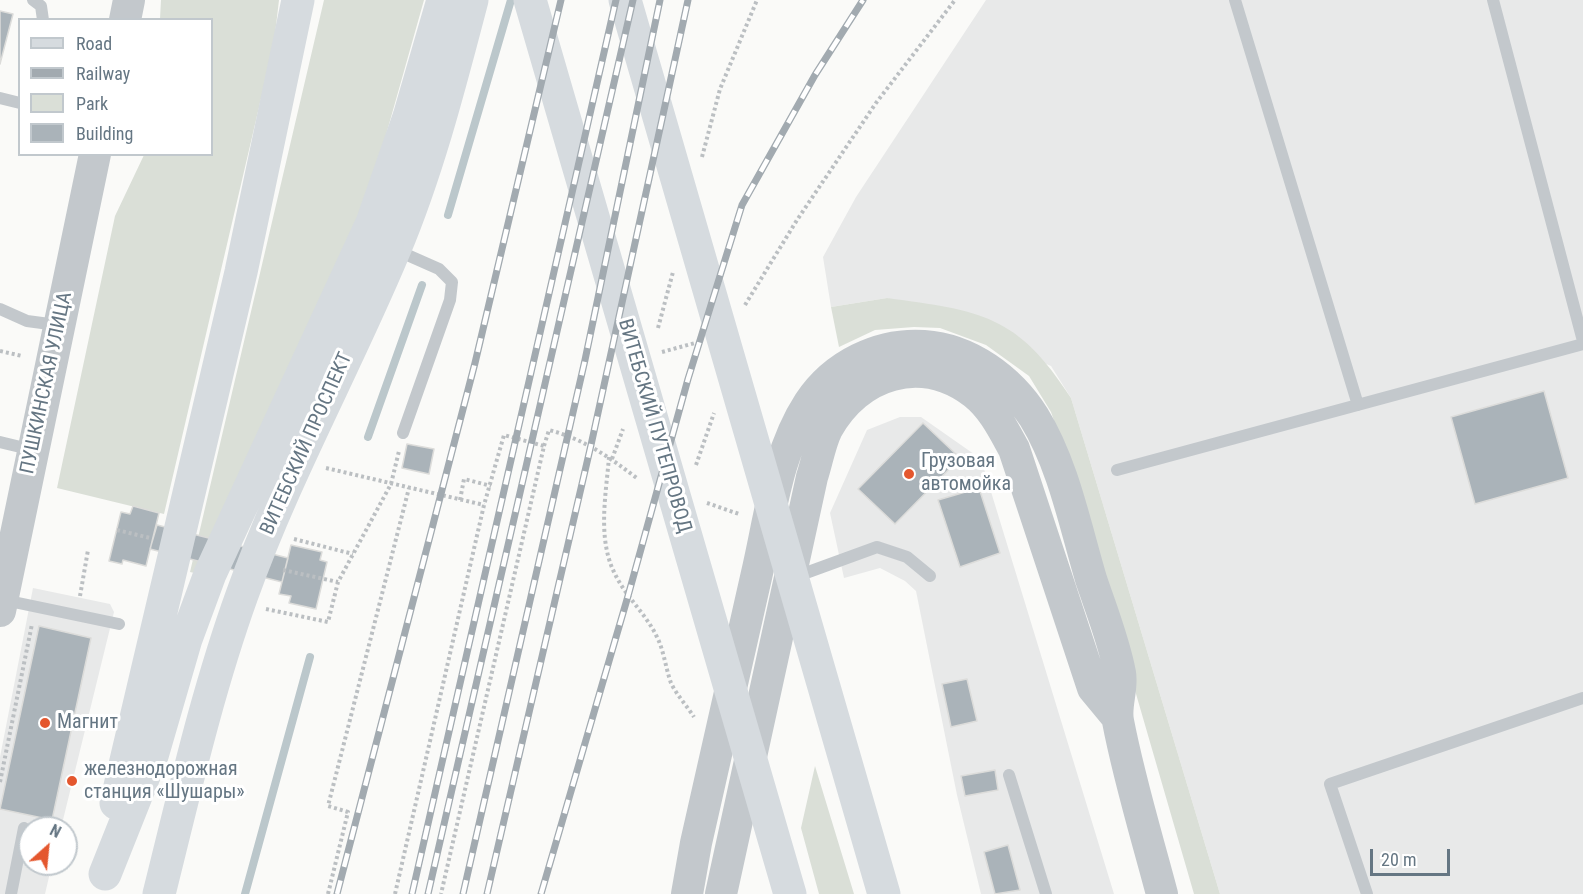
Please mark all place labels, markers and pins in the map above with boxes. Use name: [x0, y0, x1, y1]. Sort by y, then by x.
place label: Грузовая автомойка: [921, 450, 1011, 497]
marker: Грузовая автомойка: [902, 467, 916, 481]
place label: Магнит: [57, 711, 118, 735]
marker: Магнит: [38, 716, 52, 730]
place label: железнодорожная станция «Шушары»: [84, 758, 245, 805]
marker: железнодорожная станция «Шушары»: [65, 774, 79, 788]

